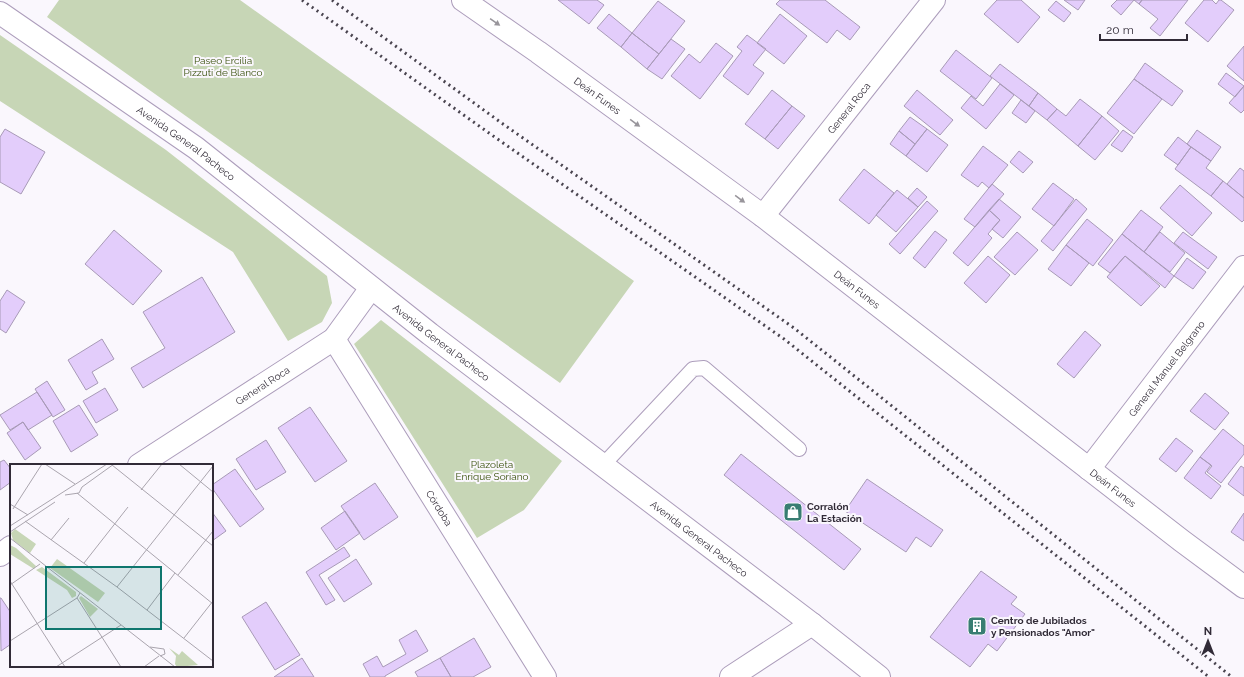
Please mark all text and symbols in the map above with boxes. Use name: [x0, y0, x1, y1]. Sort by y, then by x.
scale bar: [1100, 16, 1187, 42]
one-way arrow: [490, 18, 500, 26]
text: 20 m: [1106, 23, 1134, 37]
park label: Paseo Ercilia Pizzuti de Blanco: [184, 55, 263, 78]
street label: Deán Funes: [572, 75, 623, 116]
street label: General Roca: [825, 80, 872, 136]
street label: Avenida General Pacheco: [135, 104, 237, 182]
one-way arrow: [629, 119, 640, 127]
one-way arrow: [734, 195, 745, 204]
street label: Deán Funes: [832, 268, 882, 310]
street label: Avenida General Pacheco: [391, 302, 492, 383]
street label: General Manuel Belgrano: [1126, 318, 1207, 418]
street label: General Roca: [233, 364, 291, 407]
park label: Plazoleta Enrique Soriano: [455, 459, 529, 482]
inset map: [10, 464, 213, 667]
street label: Deán Funes: [1088, 467, 1139, 509]
street label: Córdoba: [424, 488, 455, 528]
street label: Avenida General Pacheco: [649, 498, 750, 579]
shop icon: Corralón La Estación: [782, 501, 804, 523]
place label: Corralón La Estación: [807, 501, 862, 524]
building icon: Centro de Jubilados y Pensionados "Amor": [966, 615, 988, 637]
place label: Centro de Jubilados y Pensionados "Amor": [991, 615, 1095, 638]
north arrow: [1188, 621, 1228, 661]
text: N: [1204, 625, 1212, 638]

